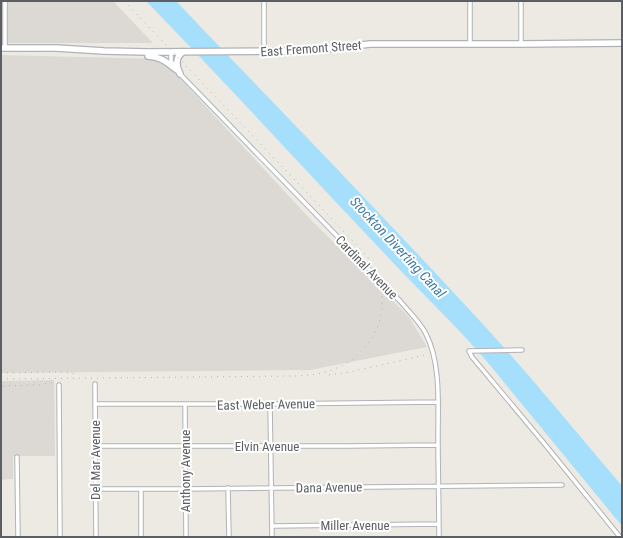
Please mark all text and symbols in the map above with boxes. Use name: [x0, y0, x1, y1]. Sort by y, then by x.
street label: East Fremont Street: [260, 37, 362, 60]
water label: Stockton Diverting Canal: [347, 193, 449, 301]
street label: Cardinal Avenue: [332, 232, 401, 302]
street label: East Weber Avenue: [217, 396, 315, 413]
street label: Del Mar Avenue: [88, 420, 103, 500]
street label: Anthony Avenue: [178, 430, 193, 512]
street label: Elvin Avenue: [235, 439, 299, 454]
street label: Dana Avenue: [296, 479, 362, 496]
street label: Miller Avenue: [320, 518, 390, 533]

